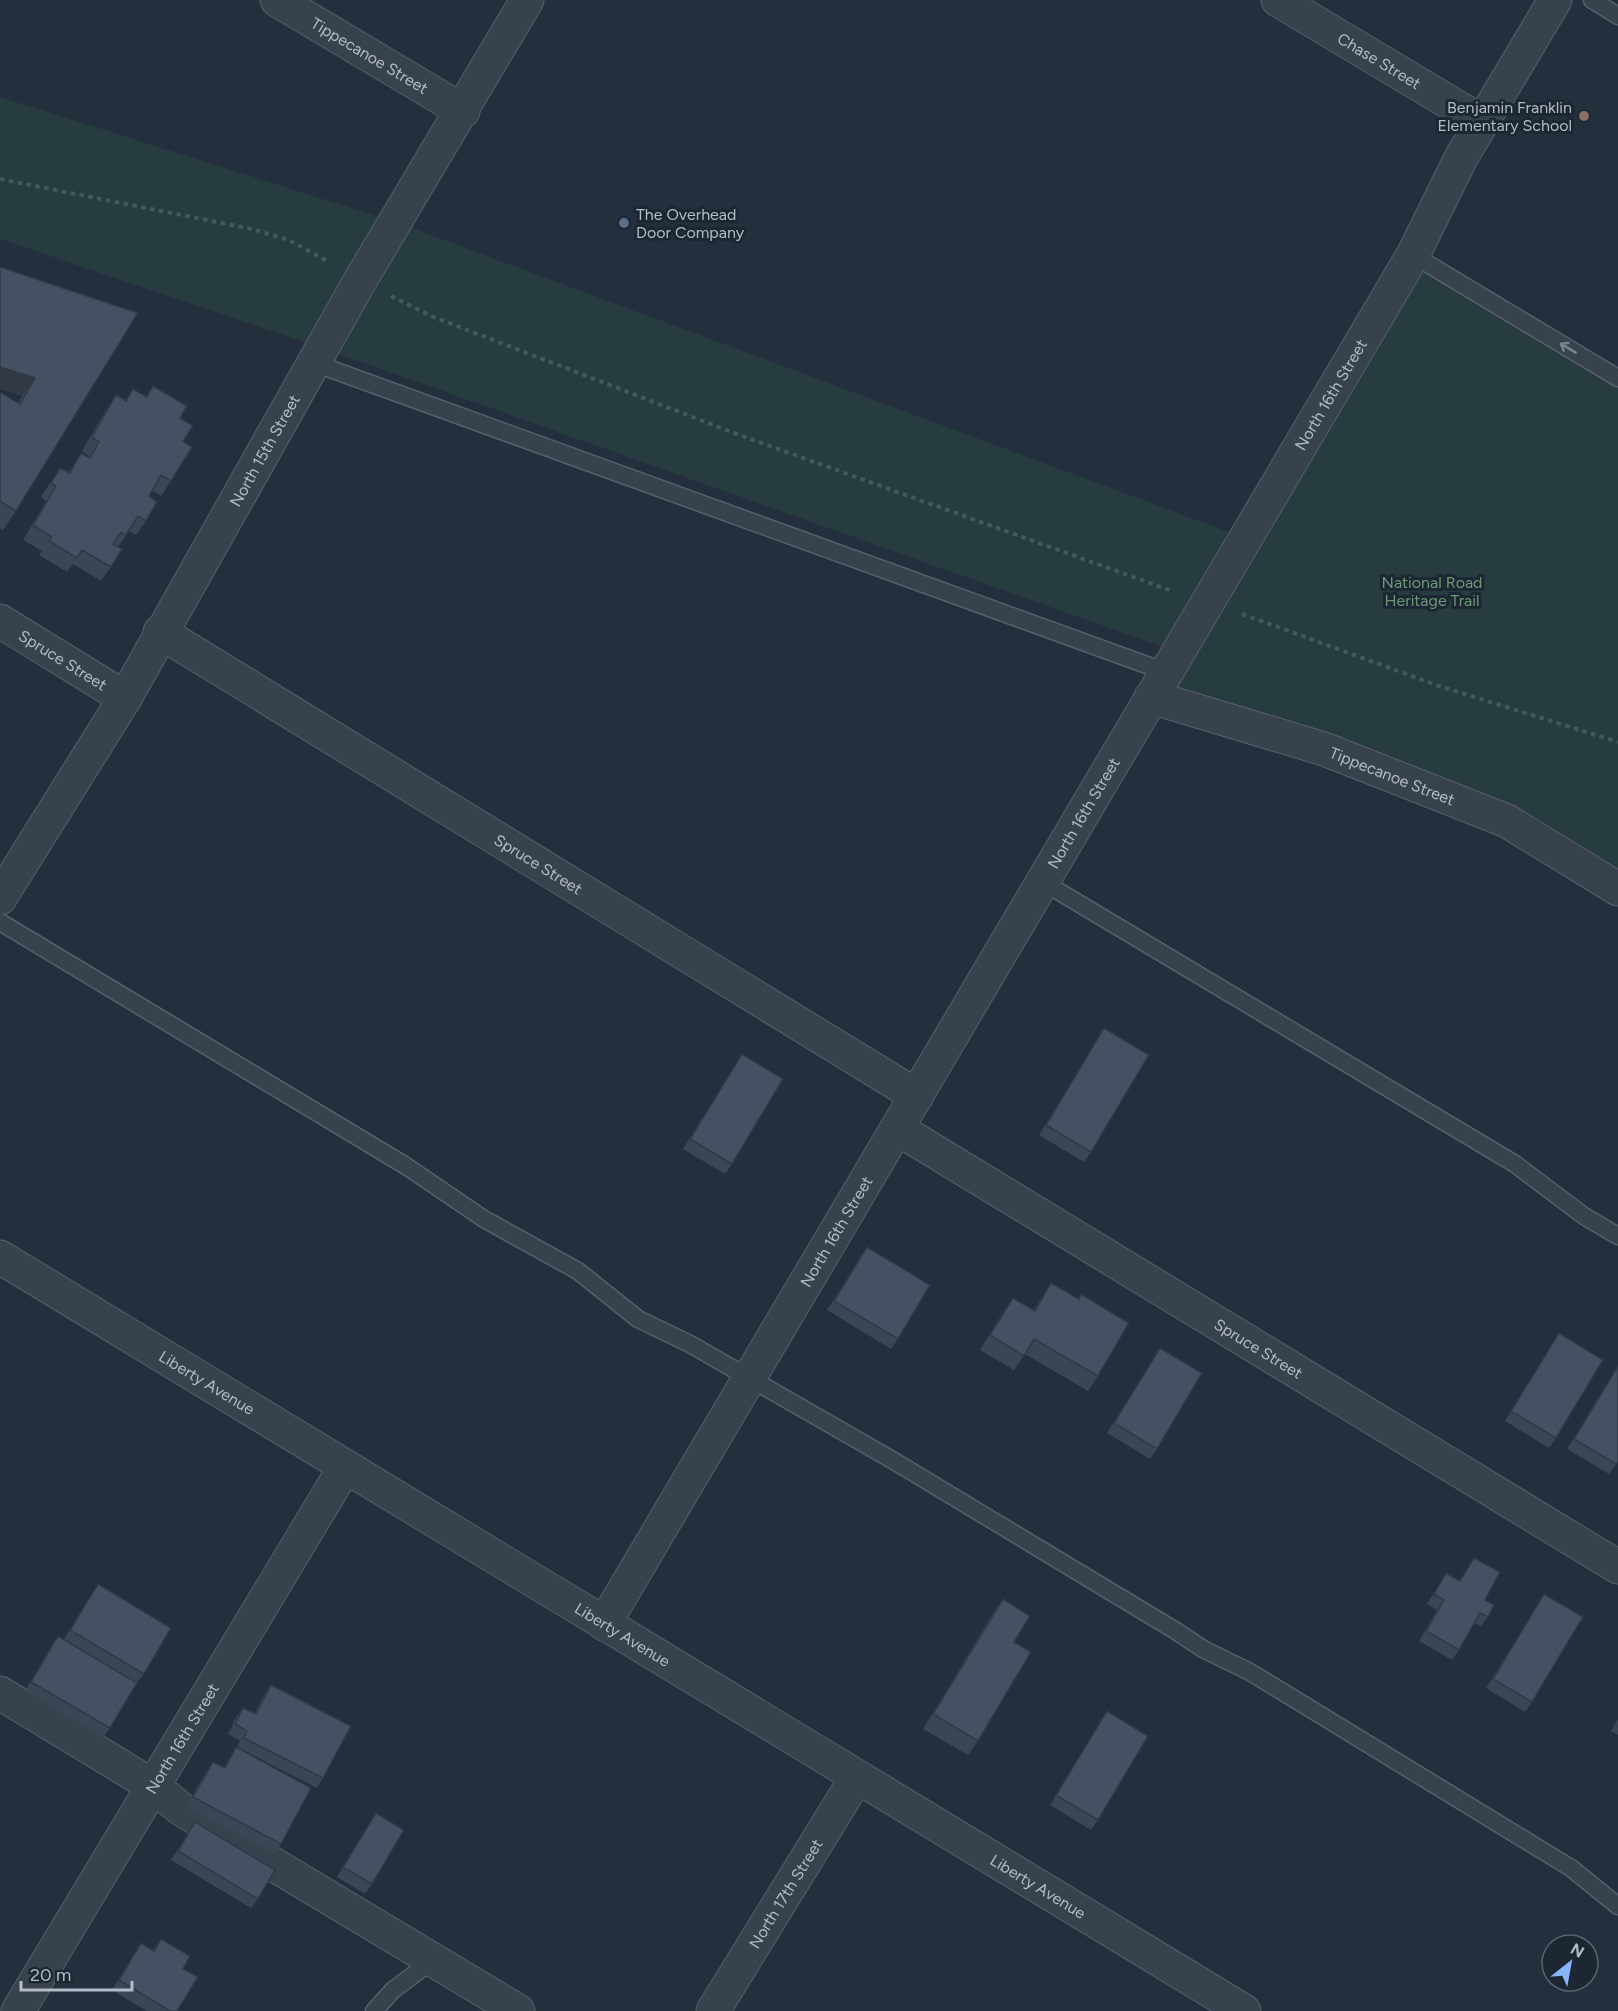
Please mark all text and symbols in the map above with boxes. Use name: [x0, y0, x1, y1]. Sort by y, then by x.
street label: Tippecanoe Street: [308, 14, 431, 98]
street label: Chase Street: [1334, 29, 1424, 93]
place label: Benjamin Franklin Elementary School: [1438, 98, 1572, 135]
marker: Benjamin Franklin Elementary School: [1577, 109, 1591, 123]
place label: The Overhead Door Company: [636, 205, 745, 242]
marker: The Overhead Door Company: [617, 216, 631, 230]
street label: North 16th Street: [1291, 336, 1371, 454]
one-way arrow: [1560, 341, 1577, 353]
street label: North 15th Street: [226, 391, 304, 510]
park label: National Road Heritage Trail: [1382, 573, 1482, 610]
street label: Spruce Street: [15, 626, 110, 695]
street label: Tippecanoe Street: [1327, 743, 1457, 809]
street label: North 16th Street: [1044, 754, 1124, 872]
street label: Spruce Street: [491, 830, 586, 899]
street label: North 16th Street: [796, 1173, 877, 1291]
street label: Spruce Street: [1211, 1315, 1306, 1383]
street label: Liberty Avenue: [155, 1347, 258, 1419]
street label: Liberty Avenue: [571, 1599, 674, 1671]
street label: North 16th Street: [142, 1680, 223, 1797]
street label: North 17th Street: [745, 1835, 827, 1952]
street label: Liberty Avenue: [987, 1851, 1089, 1923]
north arrow: [1540, 1933, 1600, 1993]
text: N: [1567, 1939, 1588, 1962]
scale bar: [21, 1954, 132, 1992]
text: 20 m: [30, 1964, 71, 1986]

